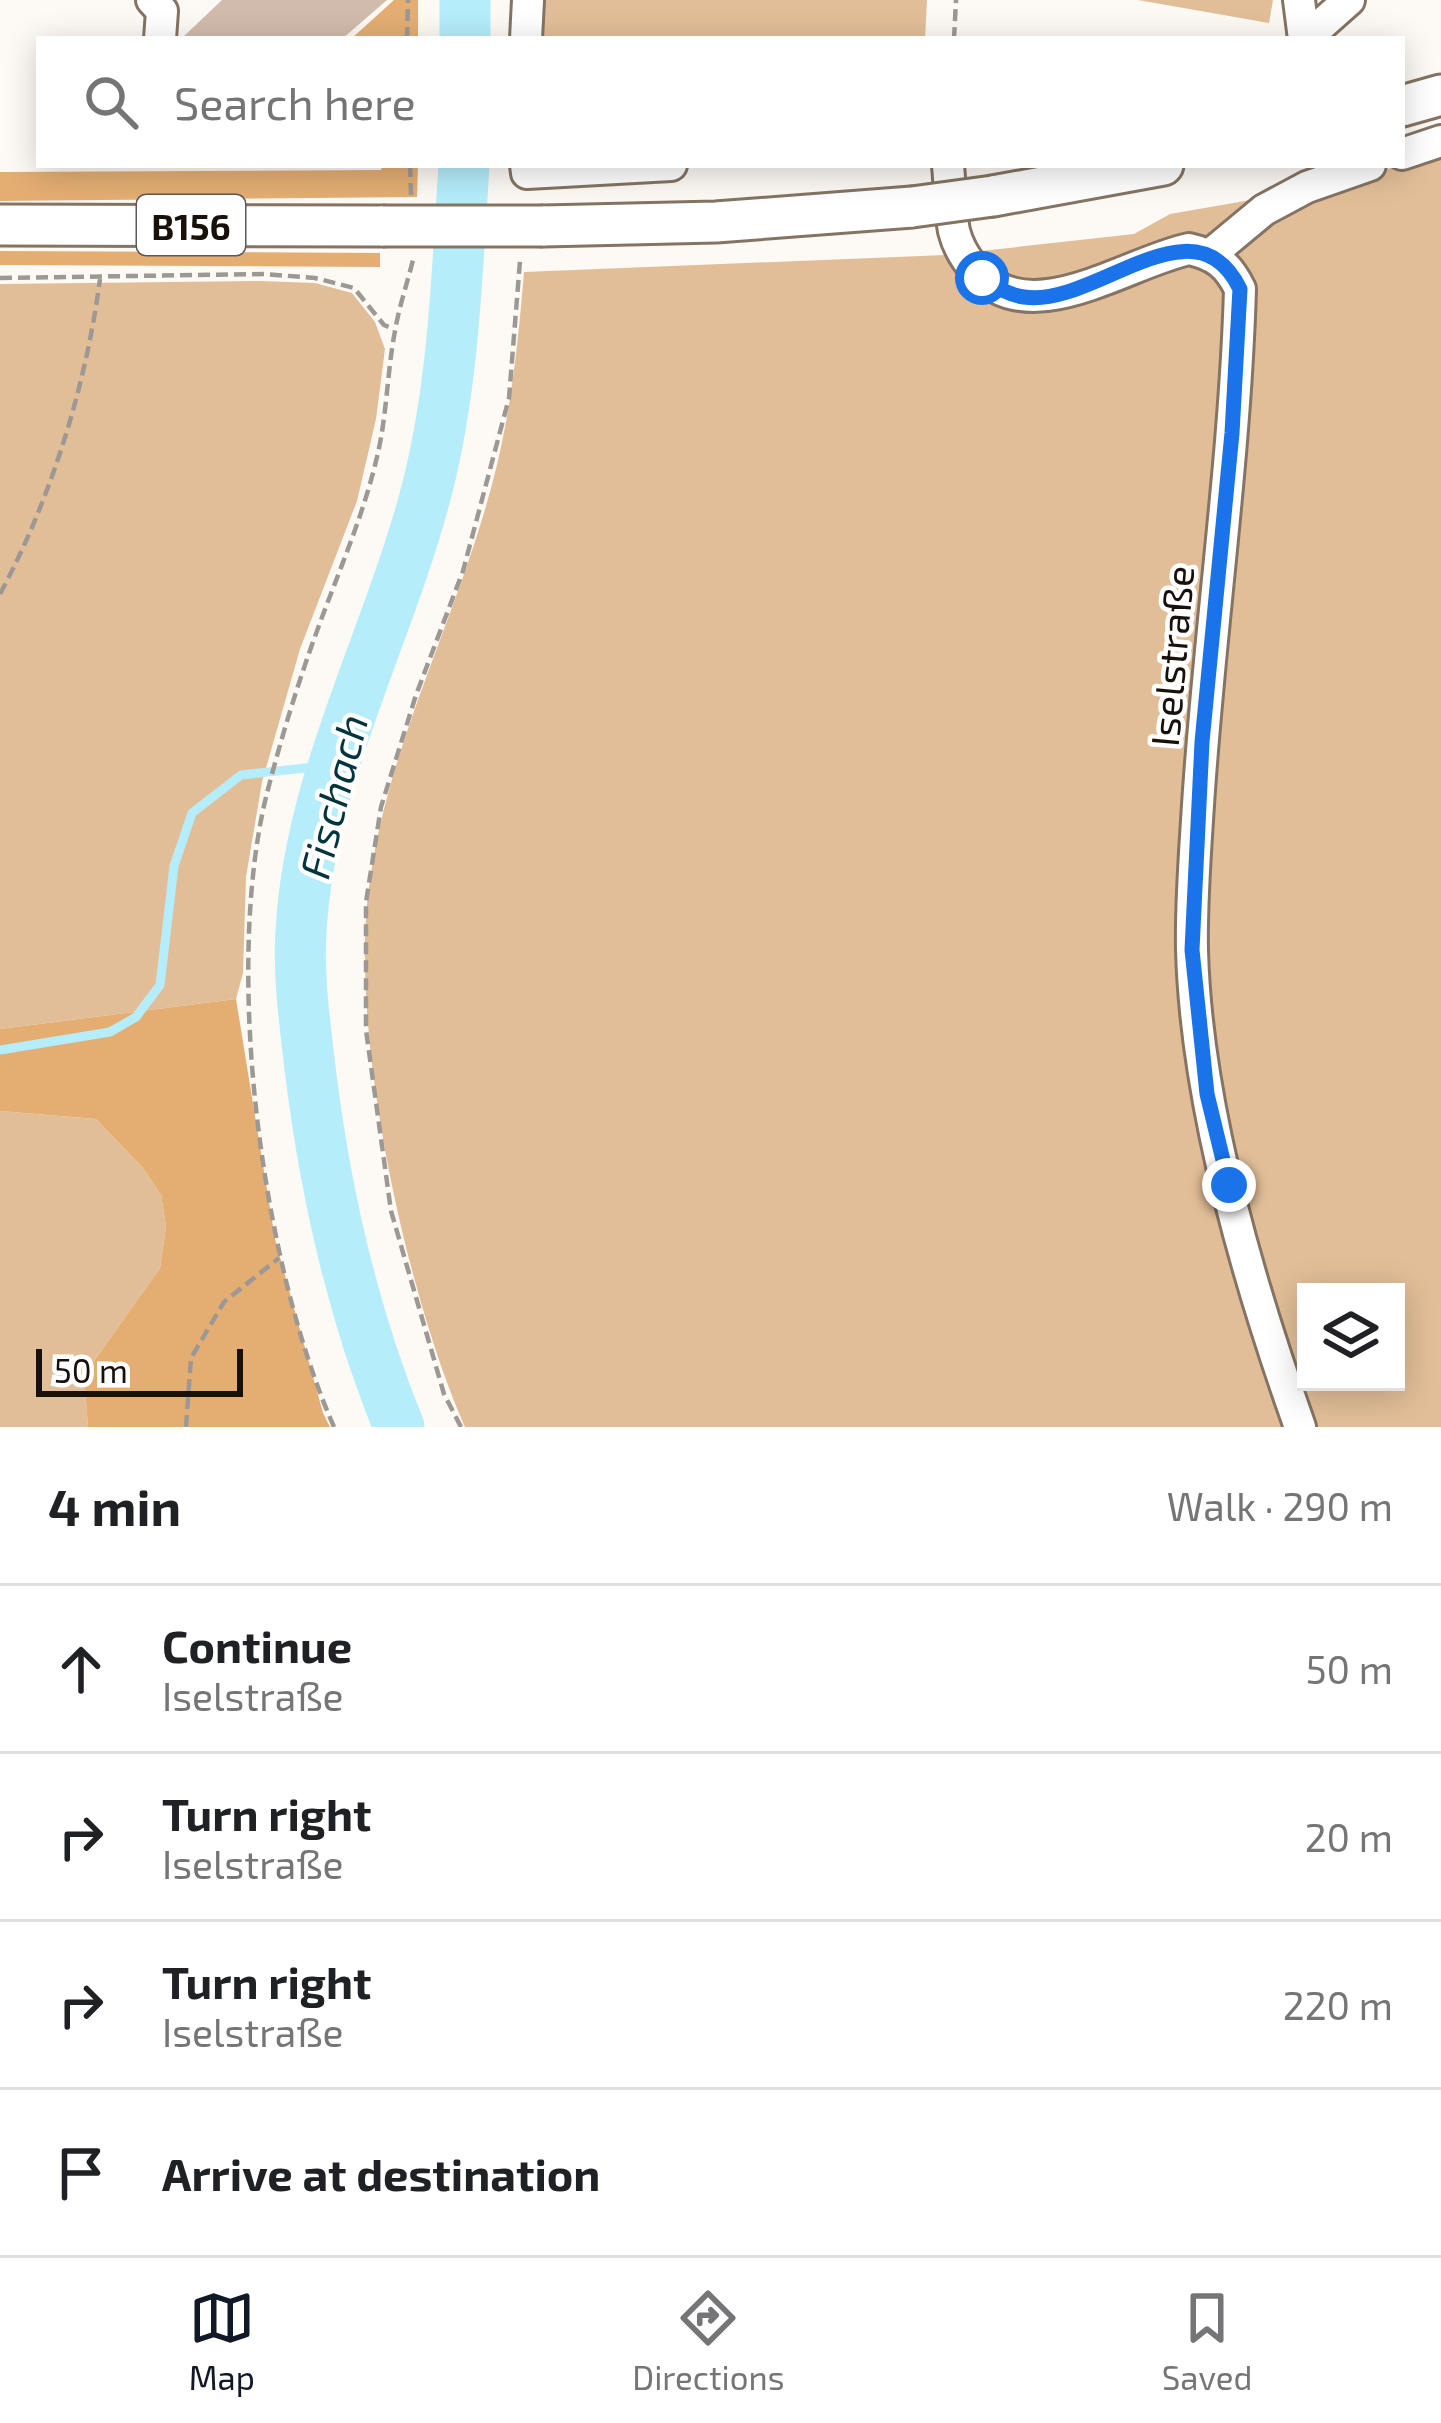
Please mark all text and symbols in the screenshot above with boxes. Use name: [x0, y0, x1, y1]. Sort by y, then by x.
search box: [36, 36, 1405, 168]
icon: search: [78, 69, 144, 135]
text: Search here: [174, 75, 416, 129]
road number: B156: [137, 195, 245, 255]
route start: [955, 251, 1009, 305]
street label: Iselstraße: [1140, 564, 1202, 748]
water label: Fischach: [287, 709, 377, 883]
route end: [1202, 1158, 1256, 1212]
map controls: [1297, 1283, 1405, 1391]
button: layers: [1297, 1283, 1405, 1391]
scale bar: [36, 1343, 243, 1396]
text: 50 m: [54, 1350, 128, 1390]
text: 4 min: [48, 1475, 181, 1536]
text: Walk · 290 m: [1167, 1482, 1393, 1529]
text: Continue: [162, 1618, 352, 1672]
icon: ahead: [48, 1636, 114, 1702]
text: 50 m: [1306, 1645, 1393, 1692]
text: Iselstraße: [162, 1672, 344, 1719]
text: Turn right: [162, 1786, 371, 1840]
icon: right: [48, 1804, 114, 1870]
text: 20 m: [1305, 1813, 1393, 1860]
text: Iselstraße: [162, 1840, 344, 1887]
text: Turn right: [162, 1954, 371, 2008]
icon: right: [48, 1972, 114, 2038]
text: 220 m: [1283, 1981, 1393, 2028]
text: Iselstraße: [162, 2008, 344, 2055]
icon: arrive: [48, 2140, 114, 2206]
text: Arrive at destination: [162, 2146, 600, 2200]
tab: Map: [189, 2285, 255, 2397]
tab: Directions: [632, 2285, 784, 2397]
tab: Saved: [1162, 2285, 1252, 2397]

